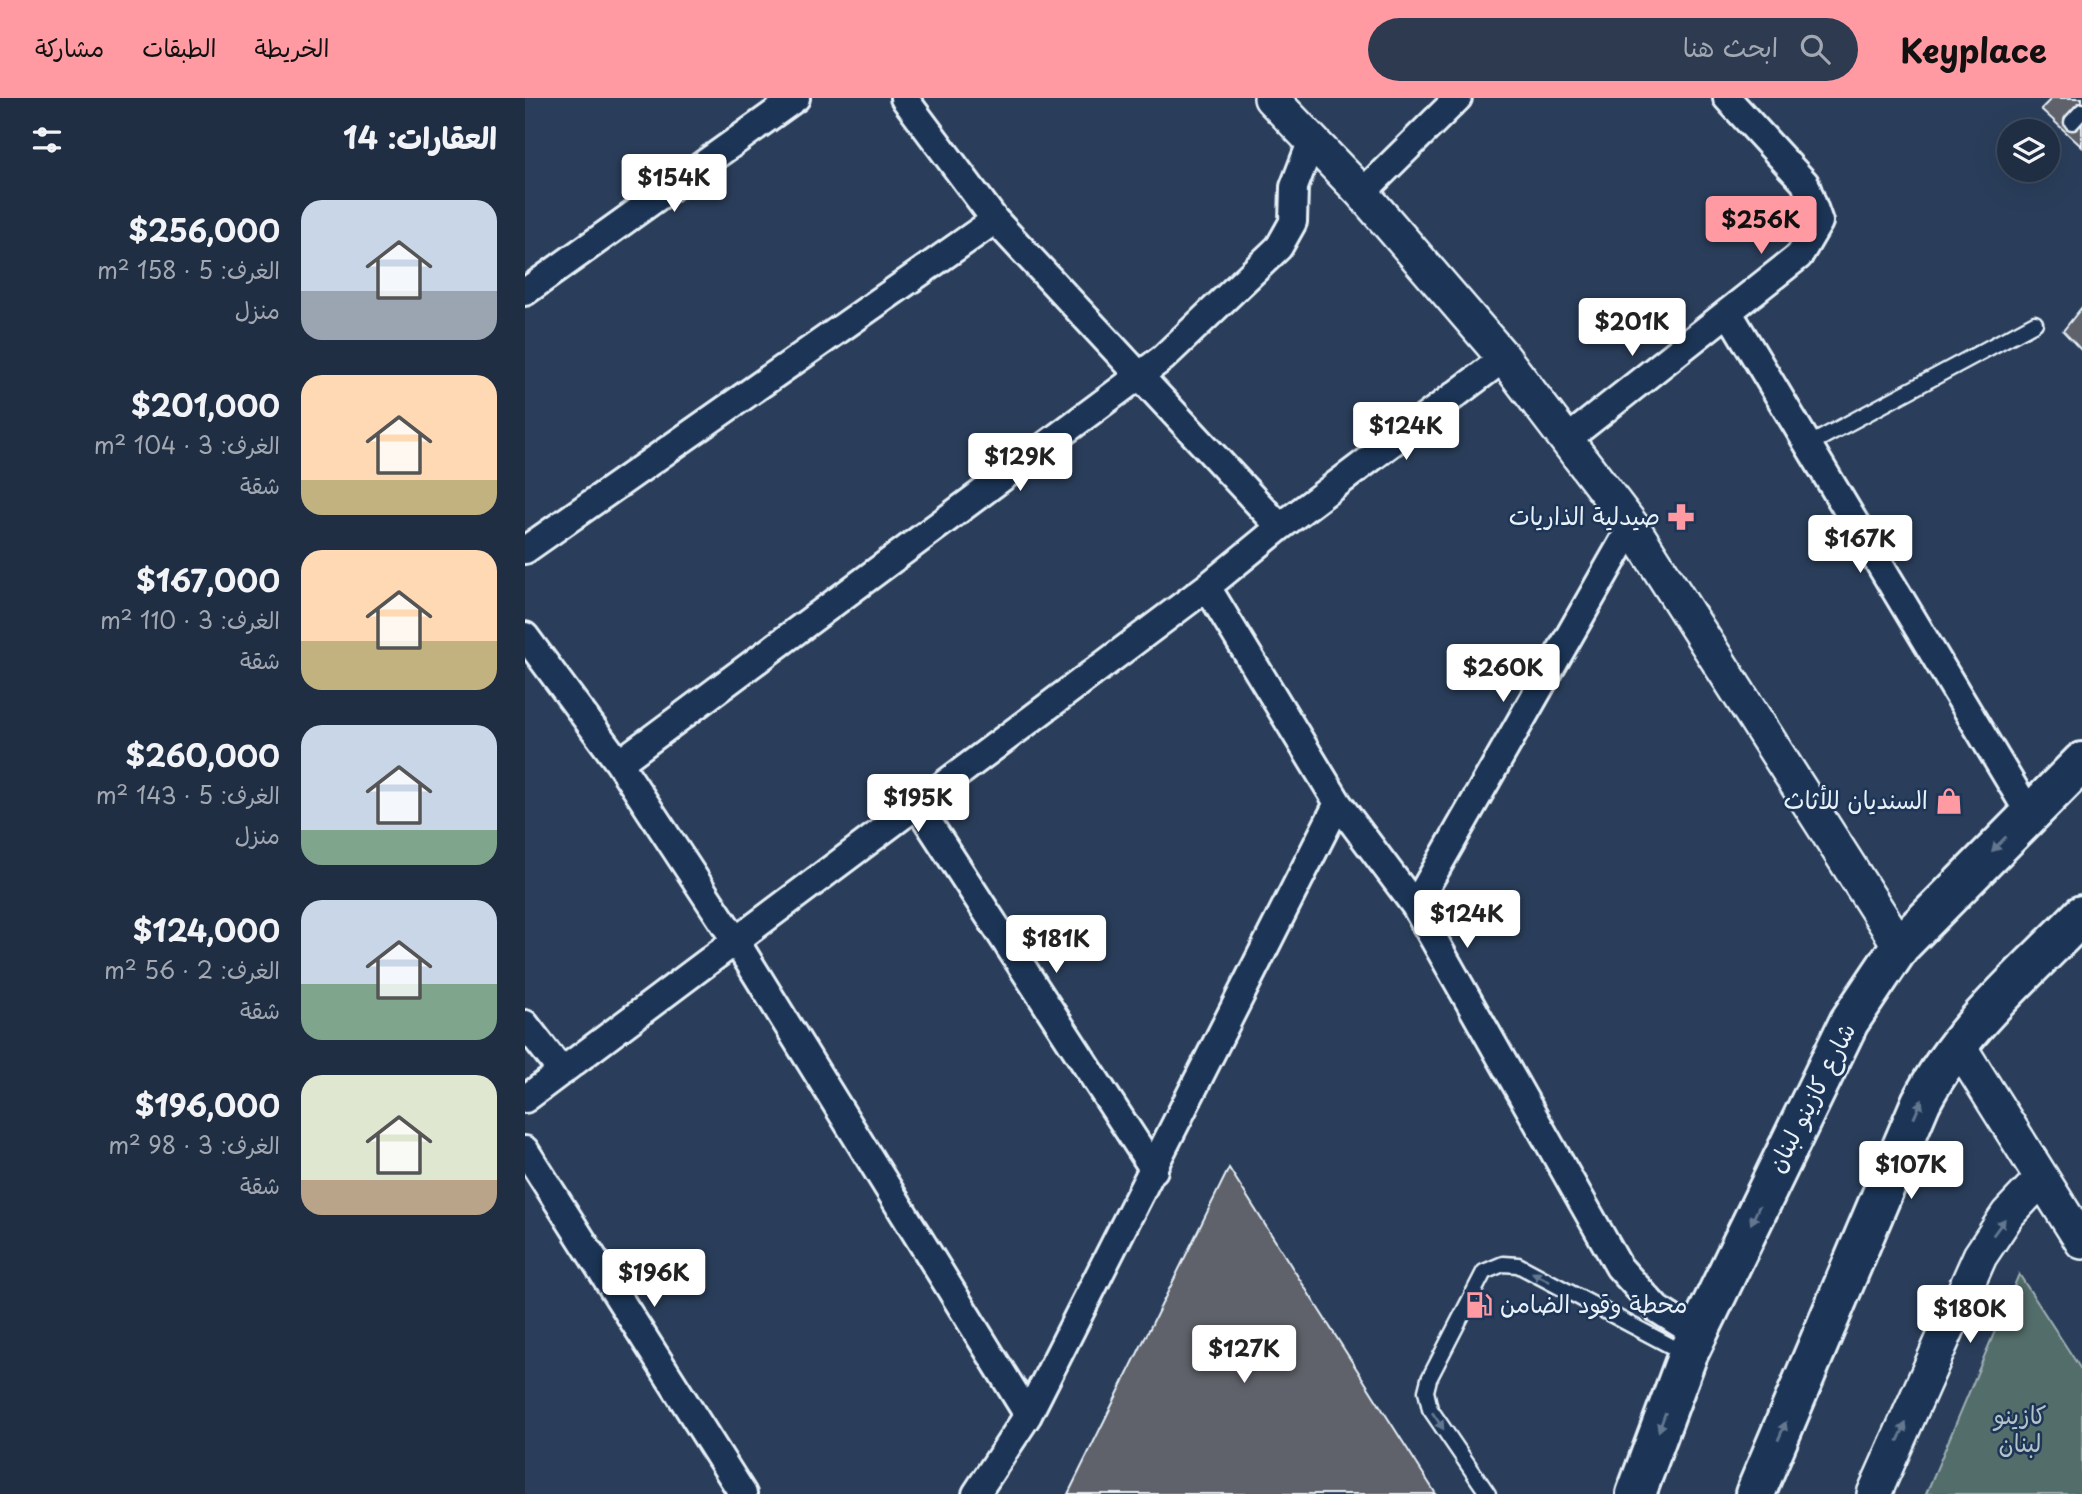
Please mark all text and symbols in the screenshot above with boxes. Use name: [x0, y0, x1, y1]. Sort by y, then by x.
search box: [1368, 18, 1858, 81]
text: Keyplace: [1900, 24, 2047, 74]
text: ابحث هنا: [1683, 27, 1778, 66]
text: مشاركة: [35, 29, 104, 65]
text: الطبقات: [142, 29, 217, 65]
text: الخريطة: [255, 29, 329, 65]
icon: search: [1796, 30, 1834, 68]
text: العقارات: 14: [343, 114, 497, 159]
map controls: [1997, 119, 2060, 182]
button: layers: [1997, 119, 2060, 182]
icon: filters: [28, 121, 66, 159]
pin: $154K: [625, 155, 723, 214]
text: $154K: [638, 159, 710, 194]
pin: $256K: [1712, 197, 1810, 256]
text: $256K: [1722, 201, 1800, 236]
text: $256,000: [129, 207, 280, 252]
icon: home: [357, 228, 441, 312]
text: الغرف: 5 · 158 m²: [97, 252, 280, 287]
text: منزل: [235, 292, 280, 327]
pin: $201K: [1583, 299, 1681, 358]
text: $201K: [1595, 303, 1669, 338]
text: $201,000: [131, 382, 280, 427]
pin: $124K: [1357, 402, 1455, 462]
icon: home: [357, 403, 441, 487]
text: $124K: [1369, 407, 1443, 442]
text: الغرف: 3 · 104 m²: [94, 427, 280, 462]
pin: $129K: [971, 434, 1069, 493]
text: $129K: [984, 438, 1056, 473]
text: شقة: [240, 467, 280, 502]
place label: صيدلية الذاريات: [1509, 497, 1660, 533]
pharmacy icon: صيدلية الذاريات: [1666, 502, 1696, 532]
pin: $167K: [1811, 516, 1909, 575]
text: $167K: [1824, 520, 1896, 555]
text: $167,000: [136, 557, 280, 602]
icon: home: [357, 578, 441, 662]
text: الغرف: 3 · 110 m²: [100, 602, 280, 637]
text: شقة: [240, 642, 280, 677]
pin: $260K: [1454, 644, 1552, 704]
text: $260K: [1463, 649, 1543, 684]
text: $260,000: [126, 732, 280, 777]
icon: home: [357, 753, 441, 837]
pin: $195K: [869, 774, 967, 834]
text: الغرف: 5 · 143 m²: [96, 777, 280, 812]
text: $195K: [883, 779, 953, 814]
place label: السنديان للأثاث: [1784, 781, 1928, 817]
shop icon: السنديان للأثاث: [1934, 786, 1964, 816]
text: منزل: [235, 817, 280, 852]
one-way arrow: [1990, 836, 2007, 853]
pin: $124K: [1418, 890, 1516, 950]
text: $124K: [1430, 895, 1504, 930]
text: $124,000: [133, 907, 280, 952]
pin: $181K: [1007, 916, 1105, 975]
text: $181K: [1022, 920, 1090, 955]
icon: home: [357, 928, 441, 1012]
text: الغرف: 2 · 56 m²: [104, 952, 280, 987]
text: شقة: [240, 992, 280, 1027]
street label: شارع كازينو لبنان: [1757, 1016, 1864, 1179]
text: $196,000: [135, 1082, 280, 1127]
one-way arrow: [1912, 1099, 1924, 1119]
icon: home: [357, 1103, 441, 1187]
text: الغرف: 3 · 98 m²: [108, 1127, 280, 1162]
pin: $107K: [1862, 1142, 1960, 1201]
text: $107K: [1875, 1146, 1947, 1181]
text: شقة: [240, 1167, 280, 1202]
one-way arrow: [1749, 1205, 1760, 1225]
one-way arrow: [1992, 1217, 2006, 1236]
pin: $196K: [605, 1250, 703, 1309]
text: $196K: [618, 1254, 690, 1289]
one-way arrow: [1531, 1271, 1551, 1282]
place label: محطة وقود الضامن: [1500, 1285, 1687, 1321]
pin: $180K: [1921, 1286, 2019, 1345]
fuel station icon: محطة وقود الضامن: [1464, 1290, 1494, 1320]
text: $180K: [1933, 1290, 2007, 1325]
pin: $127K: [1195, 1326, 1293, 1385]
text: $127K: [1208, 1330, 1280, 1365]
park label: كازينو لبنان: [1993, 1396, 2046, 1460]
one-way arrow: [1431, 1412, 1445, 1430]
one-way arrow: [1657, 1412, 1668, 1433]
one-way arrow: [1777, 1421, 1788, 1442]
one-way arrow: [1897, 1421, 1908, 1442]

